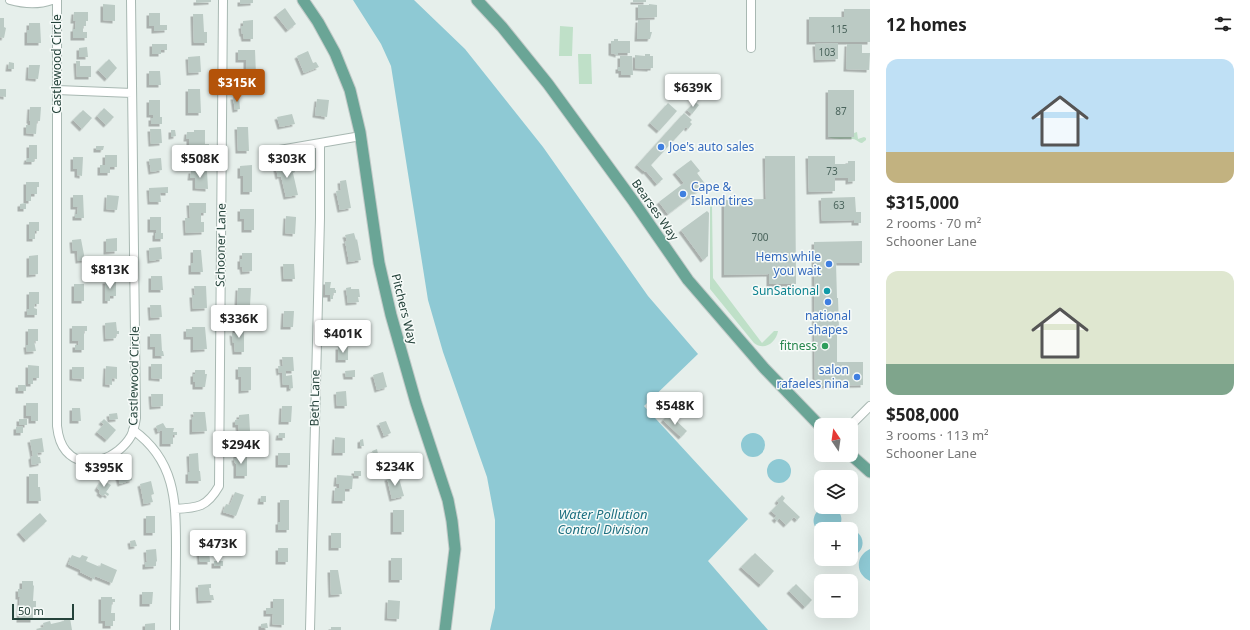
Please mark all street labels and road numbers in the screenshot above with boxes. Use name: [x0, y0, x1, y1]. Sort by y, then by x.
street label: Castlewood Circle: [48, 14, 65, 114]
street label: Bearses Way: [628, 176, 683, 245]
street label: Schooner Lane: [211, 203, 230, 287]
street label: Pitchers Way: [388, 272, 422, 347]
street label: Castlewood Circle: [124, 326, 143, 426]
street label: Beth Lane: [306, 369, 323, 426]

